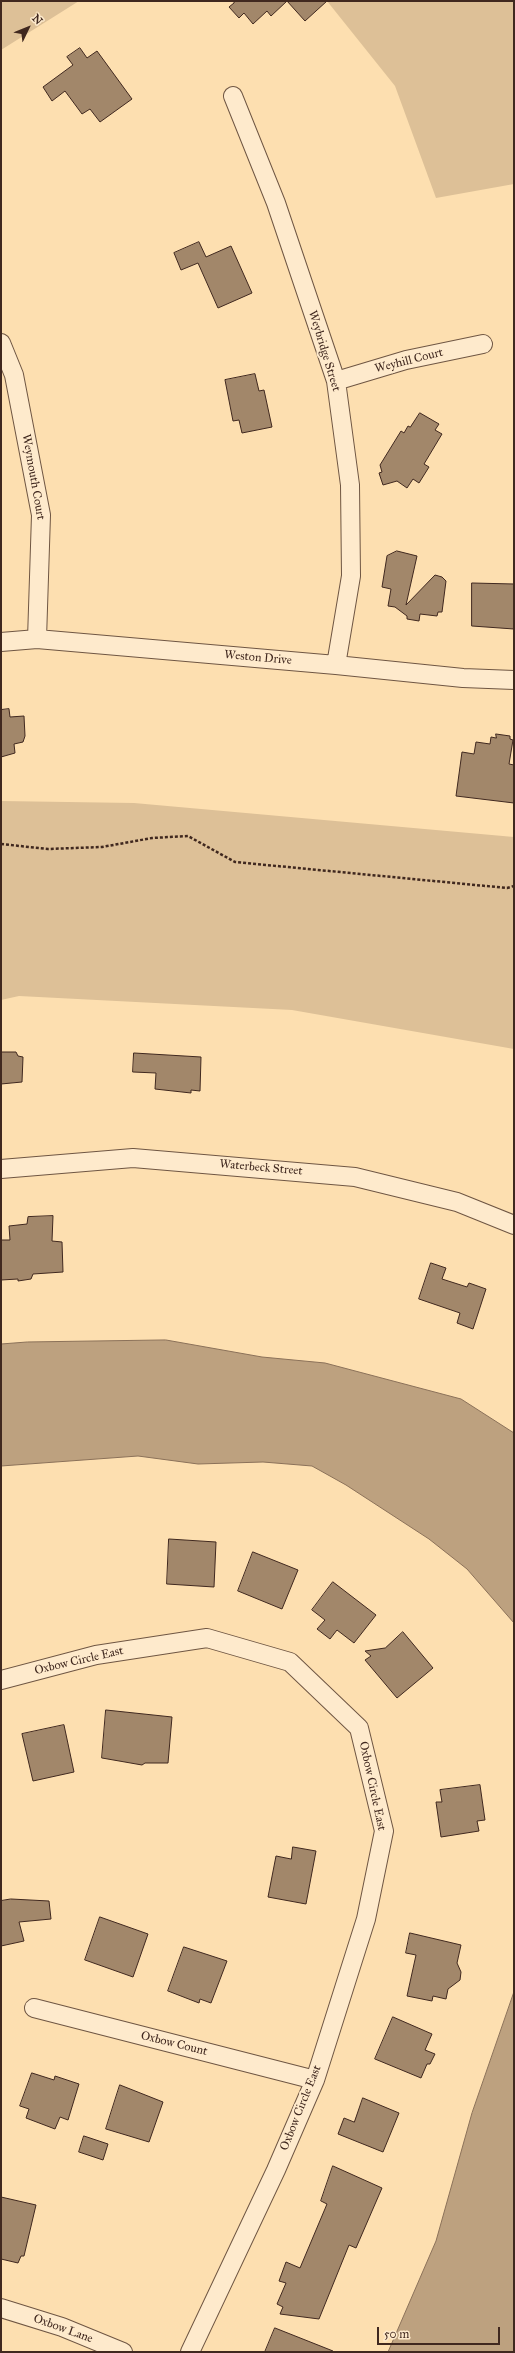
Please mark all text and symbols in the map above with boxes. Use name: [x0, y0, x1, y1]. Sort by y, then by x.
north arrow: [8, 8, 48, 48]
text: N: [29, 12, 45, 27]
street label: Weybridge Street: [305, 309, 343, 393]
street label: Weyhill Court: [373, 346, 445, 376]
street label: Weymouth Court: [18, 433, 48, 521]
street label: Weston Drive: [224, 648, 292, 668]
street label: Waterbeck Street: [219, 1157, 303, 1179]
street label: Oxbow Circle East: [33, 1644, 125, 1678]
street label: Oxbow Circle East: [356, 1740, 388, 1832]
street label: Oxbow Count: [139, 2029, 209, 2059]
street label: Oxbow Circle East: [277, 2063, 325, 2153]
street label: Oxbow Lane: [31, 2312, 95, 2346]
scale bar: [379, 2319, 502, 2345]
text: 50 m: [384, 2327, 409, 2341]

